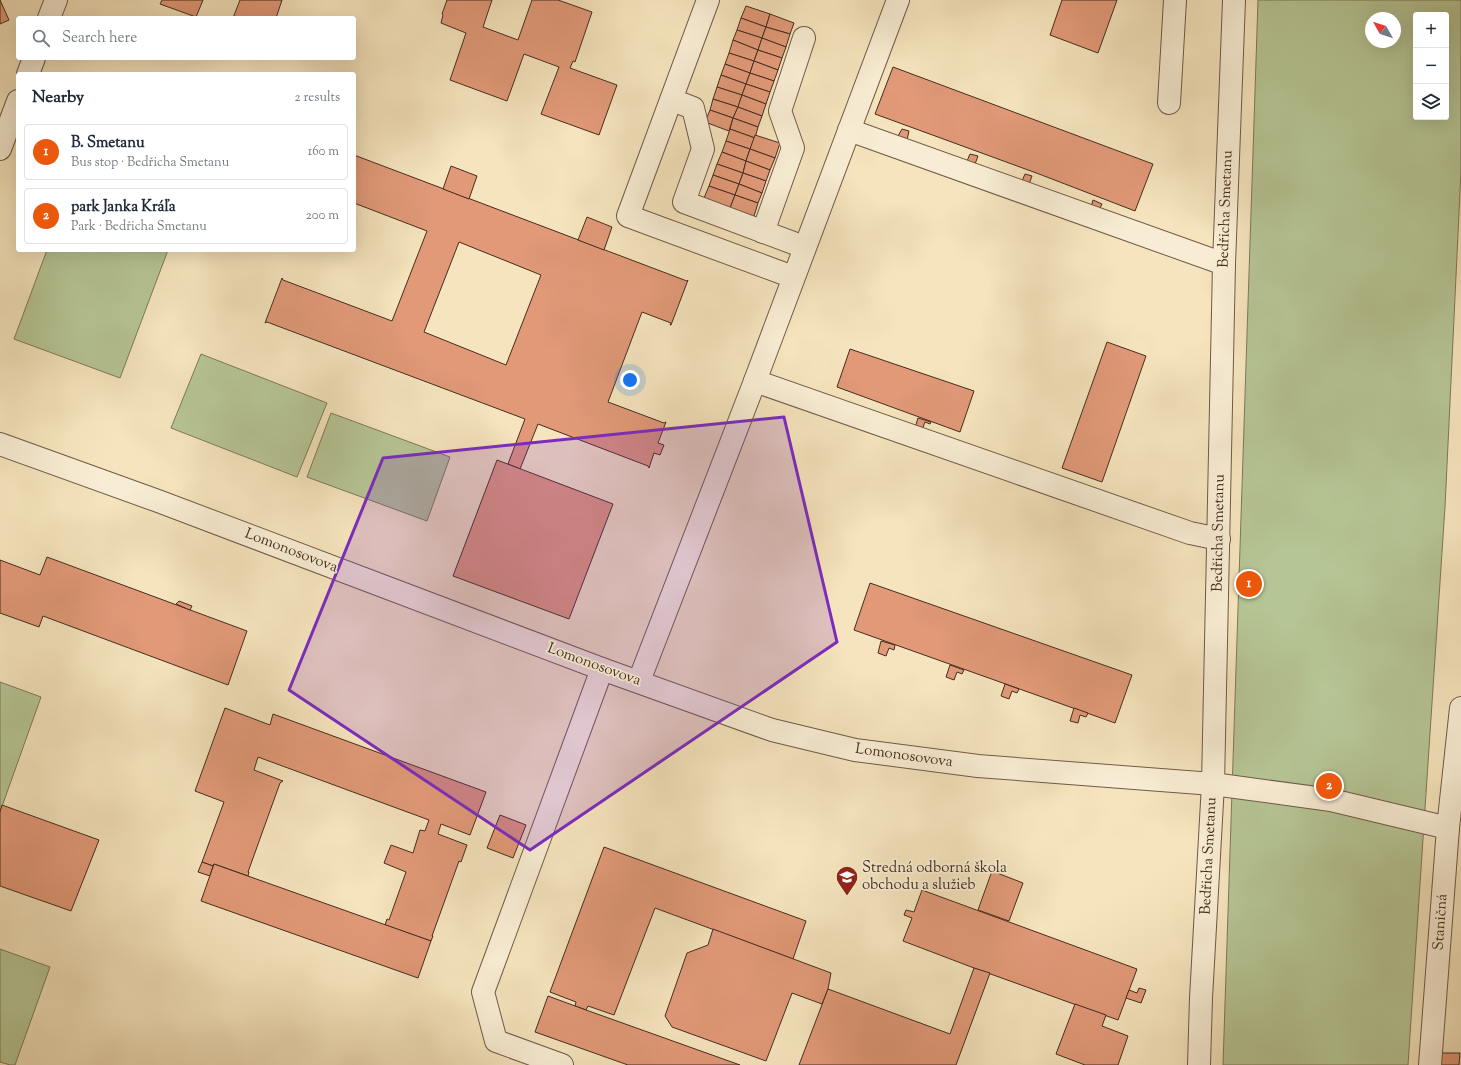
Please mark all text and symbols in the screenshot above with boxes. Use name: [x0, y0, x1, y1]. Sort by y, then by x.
north arrow: [1365, 12, 1401, 48]
map controls: [1413, 12, 1449, 120]
button: +: [1413, 12, 1449, 48]
search box: [16, 16, 356, 60]
icon: search: [30, 27, 52, 49]
text: Search here: [62, 28, 137, 49]
button: −: [1413, 48, 1449, 84]
button: layers: [1413, 84, 1449, 120]
text: Nearby: [32, 86, 84, 110]
text: 2 results: [295, 89, 340, 107]
text: B. Smetanu: [71, 133, 145, 154]
text: 1: [44, 143, 48, 161]
text: 160 m: [308, 143, 339, 161]
street label: Bedřicha Smetanu: [1213, 149, 1239, 268]
text: Bus stop · Bedřicha Smetanu: [71, 154, 229, 172]
text: park Janka Kráľa: [71, 197, 176, 218]
text: 2: [43, 207, 49, 225]
text: 200 m: [306, 207, 339, 225]
text: Park · Bedřicha Smetanu: [71, 218, 207, 236]
your location: [620, 370, 640, 390]
street label: Bedřicha Smetanu: [1207, 474, 1231, 592]
street label: Lomonosovova: [241, 524, 341, 578]
pin: 1: [1236, 569, 1262, 599]
street label: Lomonosovova: [544, 638, 644, 692]
street label: Lomonosovova: [854, 739, 954, 773]
pin: 2: [1316, 771, 1342, 801]
street label: Bedřicha Smetanu: [1195, 796, 1223, 915]
place label: Stredná odborná škola obchodu a služieb: [862, 858, 1007, 896]
school or university icon: Stredná odborná škola obchodu a služieb: [834, 864, 860, 897]
street label: Staničná: [1429, 893, 1453, 951]

